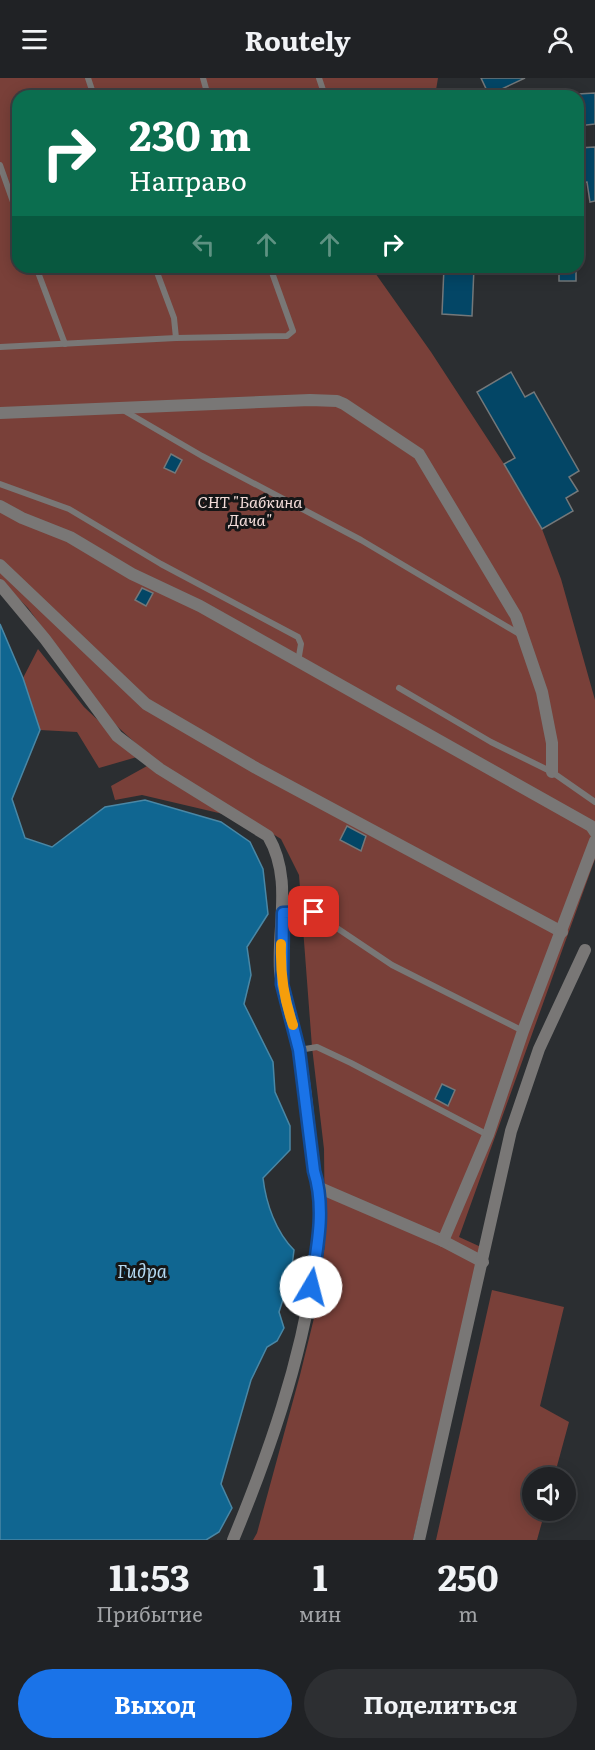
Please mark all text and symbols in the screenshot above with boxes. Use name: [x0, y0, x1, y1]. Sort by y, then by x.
text: Routely: [245, 19, 350, 59]
icon: menu: [18, 23, 51, 56]
icon: person: [544, 23, 577, 56]
text: 230 m: [129, 102, 251, 164]
icon: right: [30, 114, 108, 192]
text: Направо: [129, 159, 247, 199]
icon: left: [187, 228, 220, 261]
icon: ahead: [250, 228, 283, 261]
icon: ahead: [313, 228, 346, 261]
icon: right: [376, 228, 409, 261]
park label: СНТ "Бабкина Дача": [198, 489, 303, 531]
pin: [288, 886, 339, 937]
icon: arrive: [297, 895, 330, 928]
position arrow: [279, 1255, 343, 1319]
water label: Гидра: [117, 1257, 168, 1284]
map controls: [522, 1467, 576, 1521]
button: sound: [522, 1467, 576, 1521]
text: 11:53: [109, 1549, 190, 1602]
text: 1: [313, 1549, 328, 1602]
text: 250: [438, 1549, 499, 1602]
text: Прибытие: [96, 1598, 203, 1628]
text: мин: [299, 1598, 341, 1628]
text: m: [459, 1598, 478, 1628]
button: Выход: [18, 1669, 292, 1738]
button: Поделиться: [304, 1669, 577, 1738]

